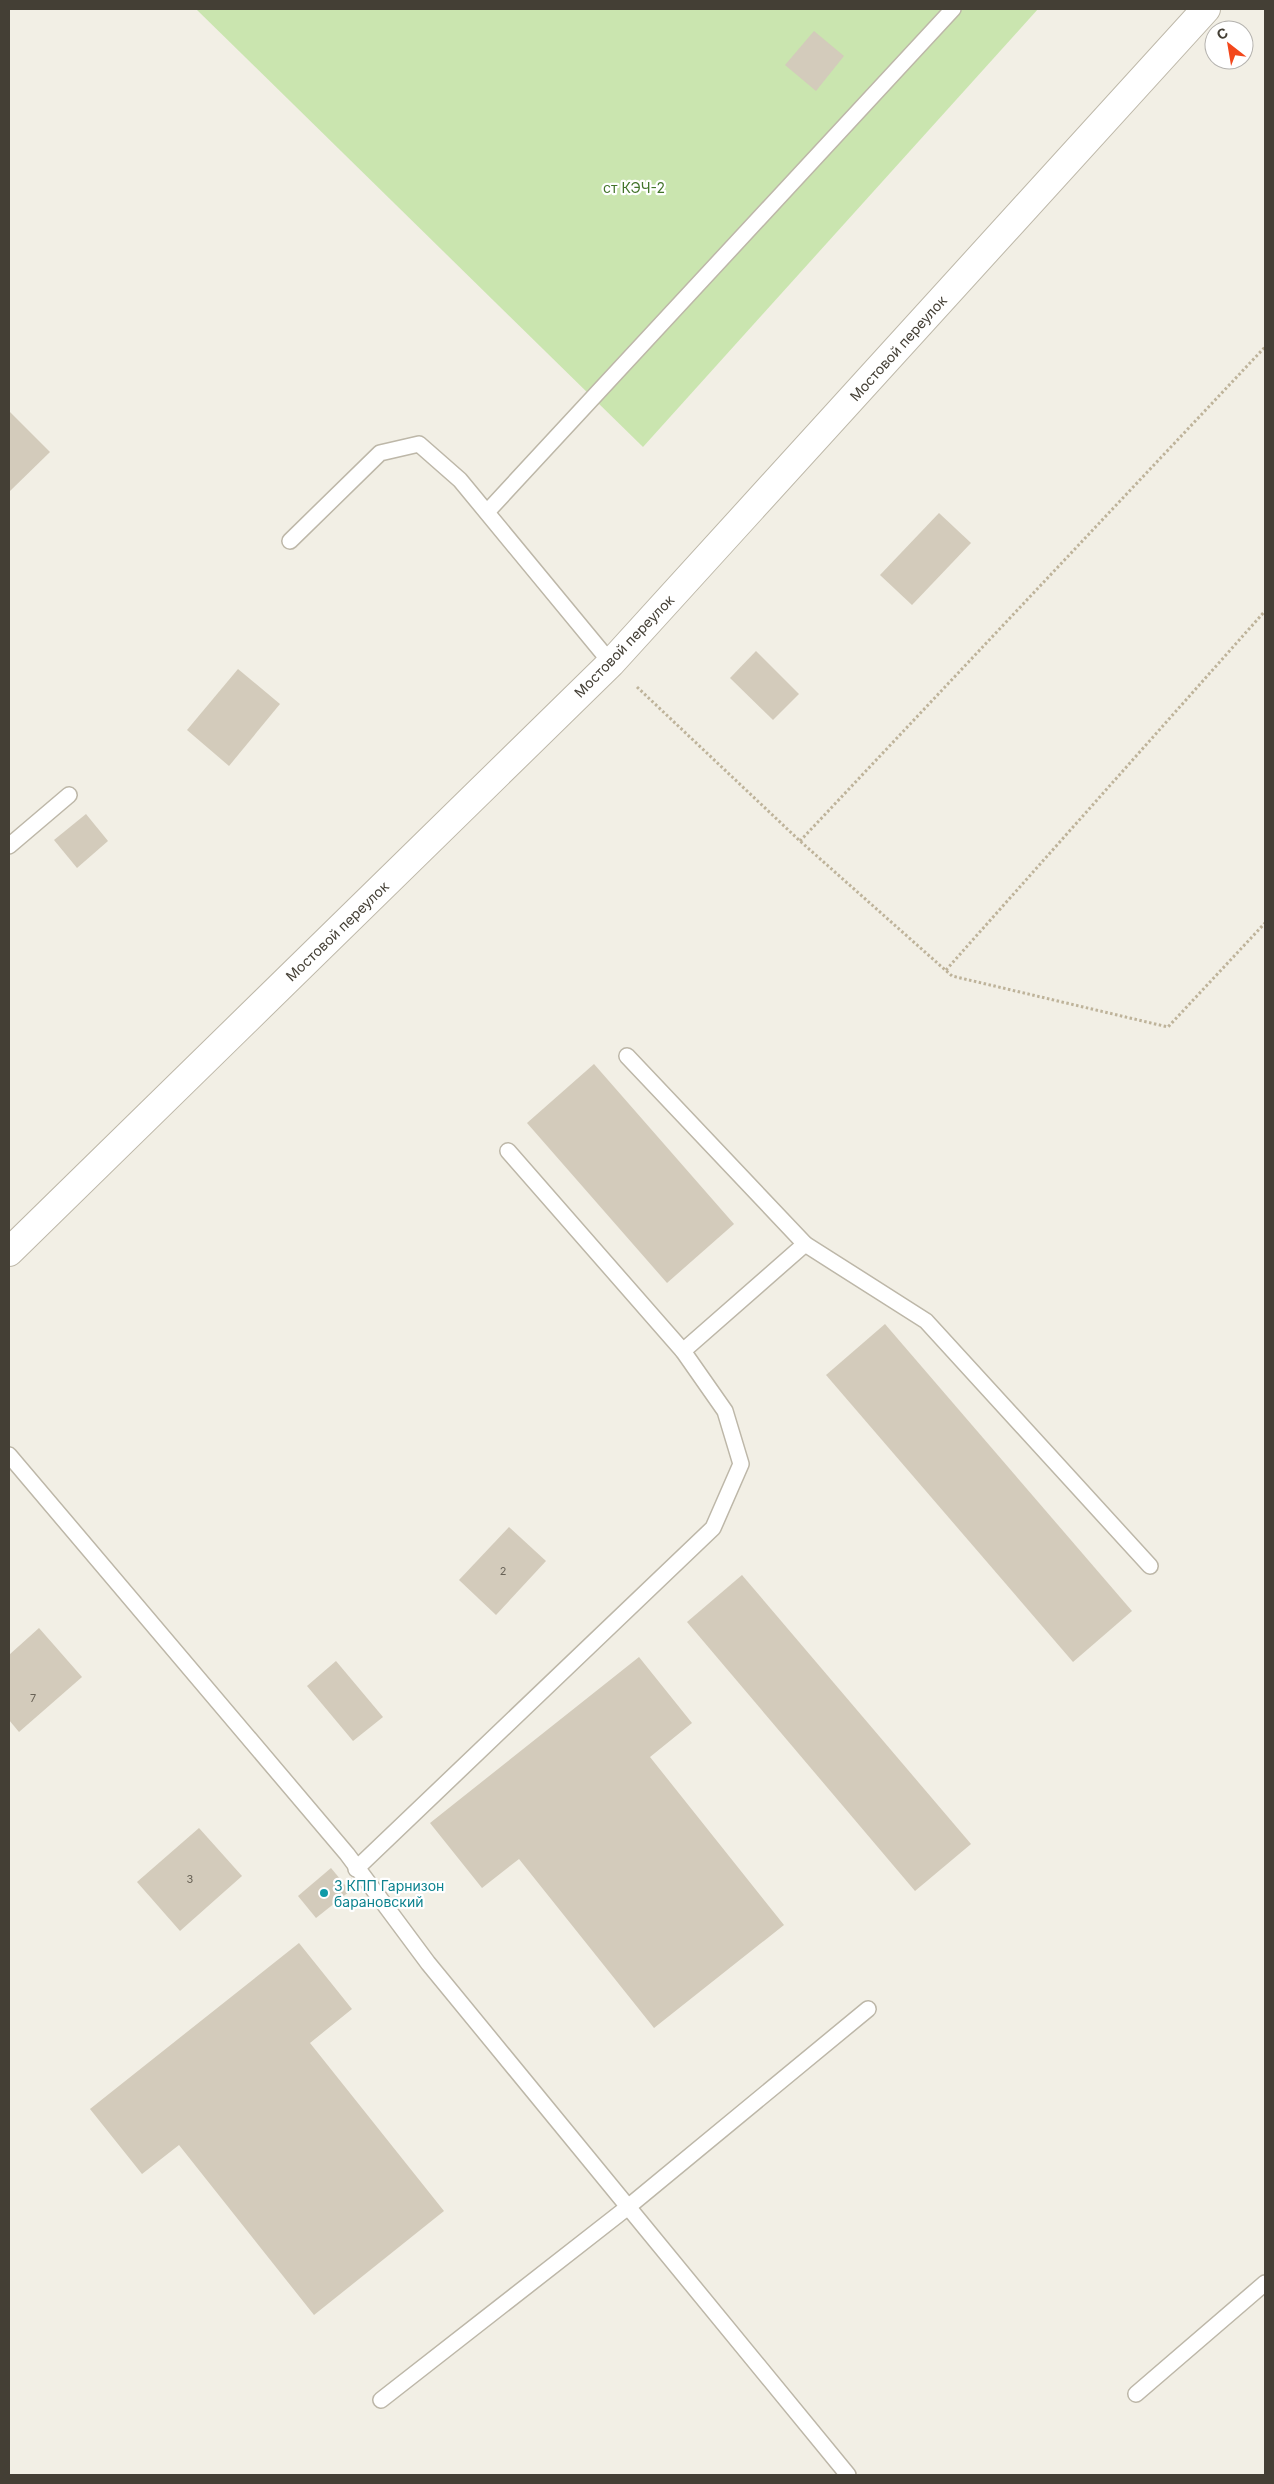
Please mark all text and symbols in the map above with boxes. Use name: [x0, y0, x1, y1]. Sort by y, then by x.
north arrow: [1204, 20, 1254, 70]
text: С: [1213, 23, 1231, 43]
park label: ст КЭЧ-2: [603, 179, 665, 196]
street label: Мостовой переулок: [846, 291, 950, 404]
street label: Мостовой переулок: [571, 591, 678, 701]
street label: Мостовой переулок: [282, 877, 392, 984]
house number: 2: [500, 1564, 506, 1578]
house number: 7: [30, 1691, 36, 1705]
house number: 3: [187, 1872, 194, 1886]
place label: 3 КПП Гарнизон барановский: [334, 1877, 444, 1910]
marker: 3 КПП Гарнизон барановский: [318, 1887, 330, 1899]

